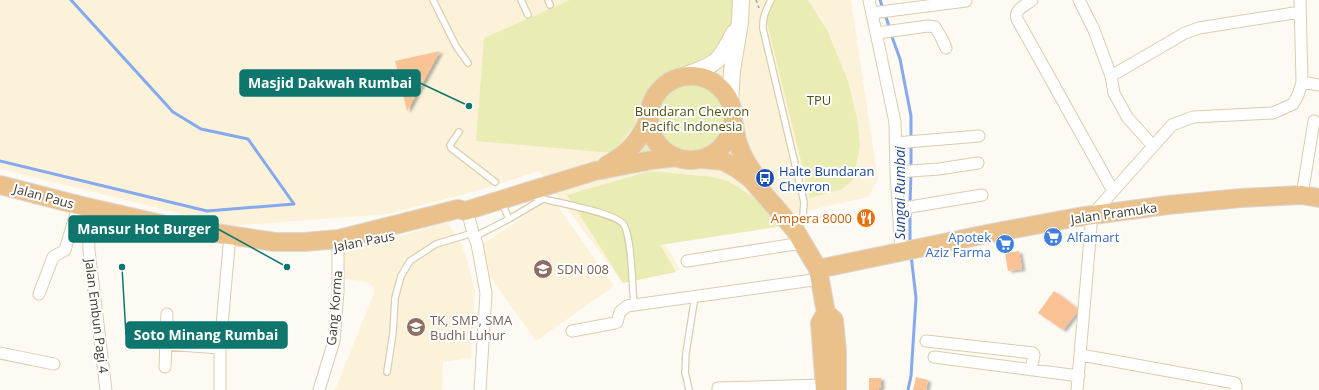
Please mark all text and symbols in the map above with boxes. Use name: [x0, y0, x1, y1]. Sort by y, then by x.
callout: Masjid Dakwah Rumbai: [240, 70, 420, 96]
text: Masjid Dakwah Rumbai: [248, 73, 412, 92]
park label: TPU: [807, 91, 831, 109]
park label: Bundaran Chevron Pacific Indonesia: [635, 102, 749, 135]
water label: Sungai Rumbai: [890, 146, 909, 240]
place label: Halte Bundaran Chevron: [779, 162, 874, 195]
bus stop icon: Halte Bundaran Chevron: [754, 167, 776, 189]
street label: Jalan Paus: [10, 179, 76, 213]
street label: Jalan Pramuka: [1068, 198, 1158, 228]
restaurant icon: Ampera 8000: [855, 207, 877, 229]
place label: Ampera 8000: [771, 209, 852, 227]
callout: Mansur Hot Burger: [69, 216, 218, 242]
text: Mansur Hot Burger: [77, 219, 211, 238]
street label: Jalan Paus: [330, 226, 396, 256]
supermarket icon: Alfamart: [1042, 226, 1064, 248]
place label: Apotek Aziz Farma: [925, 228, 991, 261]
place label: Alfamart: [1067, 228, 1120, 246]
supermarket icon: Apotek Aziz Farma: [994, 233, 1016, 255]
street label: Jalan Embun Pagi 4: [81, 256, 113, 375]
school or university icon: SDN 008: [532, 258, 554, 280]
place label: SDN 008: [557, 260, 609, 278]
street label: Gang Korma: [322, 270, 346, 346]
place label: TK, SMP, SMA Budhi Luhur: [430, 311, 513, 344]
school or university icon: TK, SMP, SMA Budhi Luhur: [405, 316, 427, 338]
callout: Soto Minang Rumbai: [126, 322, 287, 348]
text: Soto Minang Rumbai: [134, 325, 278, 344]

